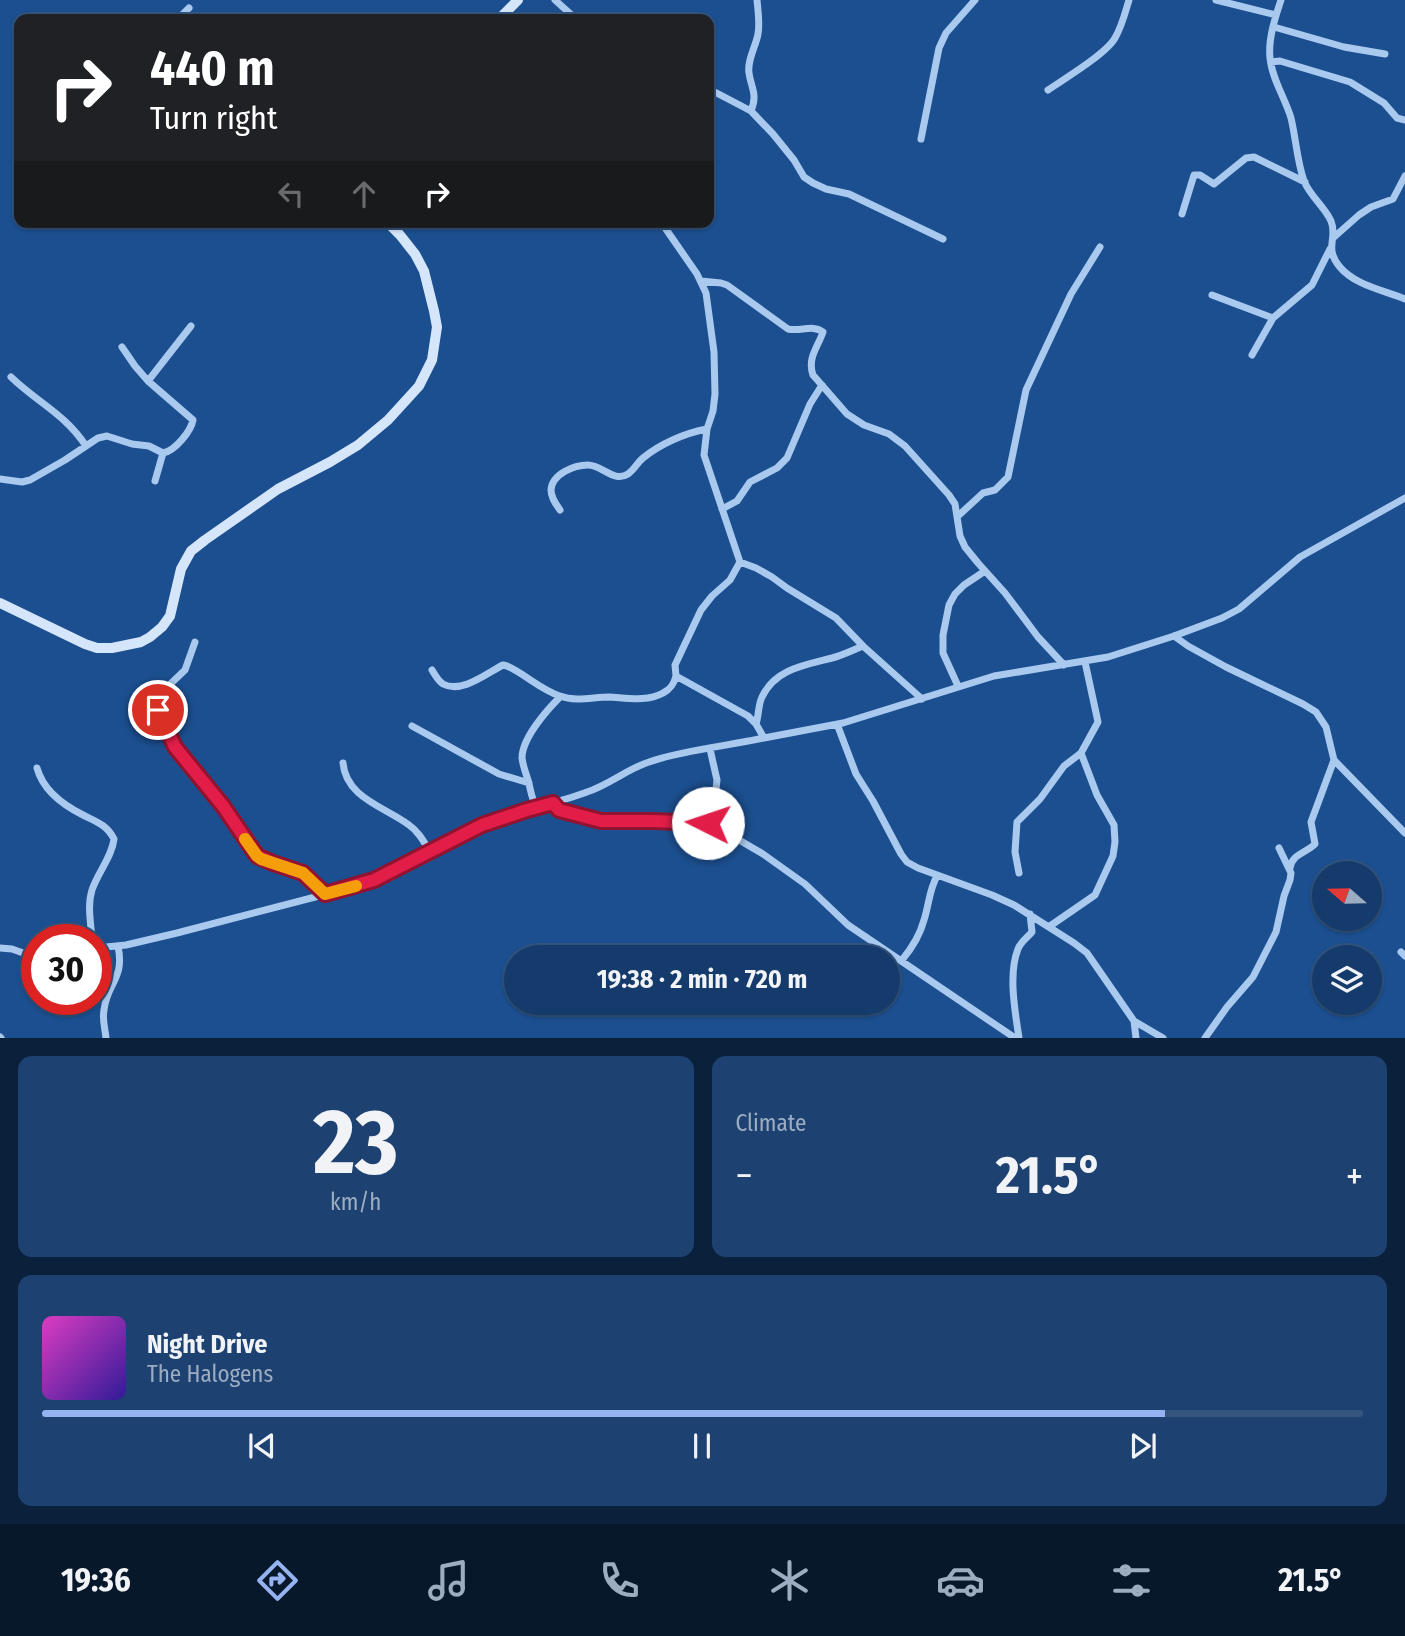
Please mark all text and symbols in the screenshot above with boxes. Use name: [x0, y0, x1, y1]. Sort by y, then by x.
text: 440 m: [150, 39, 275, 98]
icon: right: [35, 42, 126, 133]
text: Turn right: [150, 99, 277, 137]
icon: left: [272, 175, 310, 213]
icon: ahead: [345, 175, 383, 213]
icon: right: [418, 175, 456, 213]
pin: [128, 680, 188, 740]
icon: arrive: [139, 691, 177, 729]
position arrow: [671, 786, 745, 860]
north arrow: [1312, 861, 1382, 931]
map controls: [1312, 861, 1382, 1015]
speed limit sign: 30: [21, 924, 112, 1015]
button: layers: [1312, 945, 1382, 1015]
text: 19:38 · 2 min · 720 m: [597, 964, 807, 995]
text: 23: [313, 1088, 398, 1197]
text: Climate: [736, 1109, 806, 1137]
text: 21.5°: [996, 1144, 1103, 1207]
text: −: [736, 1153, 753, 1199]
text: +: [1346, 1153, 1363, 1199]
text: km/h: [330, 1188, 381, 1216]
text: Night Drive: [147, 1329, 267, 1360]
text: The Halogens: [147, 1360, 273, 1388]
icon: previous: [243, 1427, 281, 1465]
icon: pause: [683, 1427, 721, 1465]
icon: next: [1124, 1427, 1162, 1465]
icon: directions: [253, 1556, 302, 1605]
icon: music: [424, 1556, 473, 1605]
icon: phone: [595, 1556, 644, 1605]
icon: climate: [765, 1556, 814, 1605]
icon: car: [936, 1556, 985, 1605]
icon: filters: [1107, 1556, 1156, 1605]
text: 19:36: [61, 1561, 131, 1599]
text: 21.5°: [1278, 1561, 1344, 1599]

